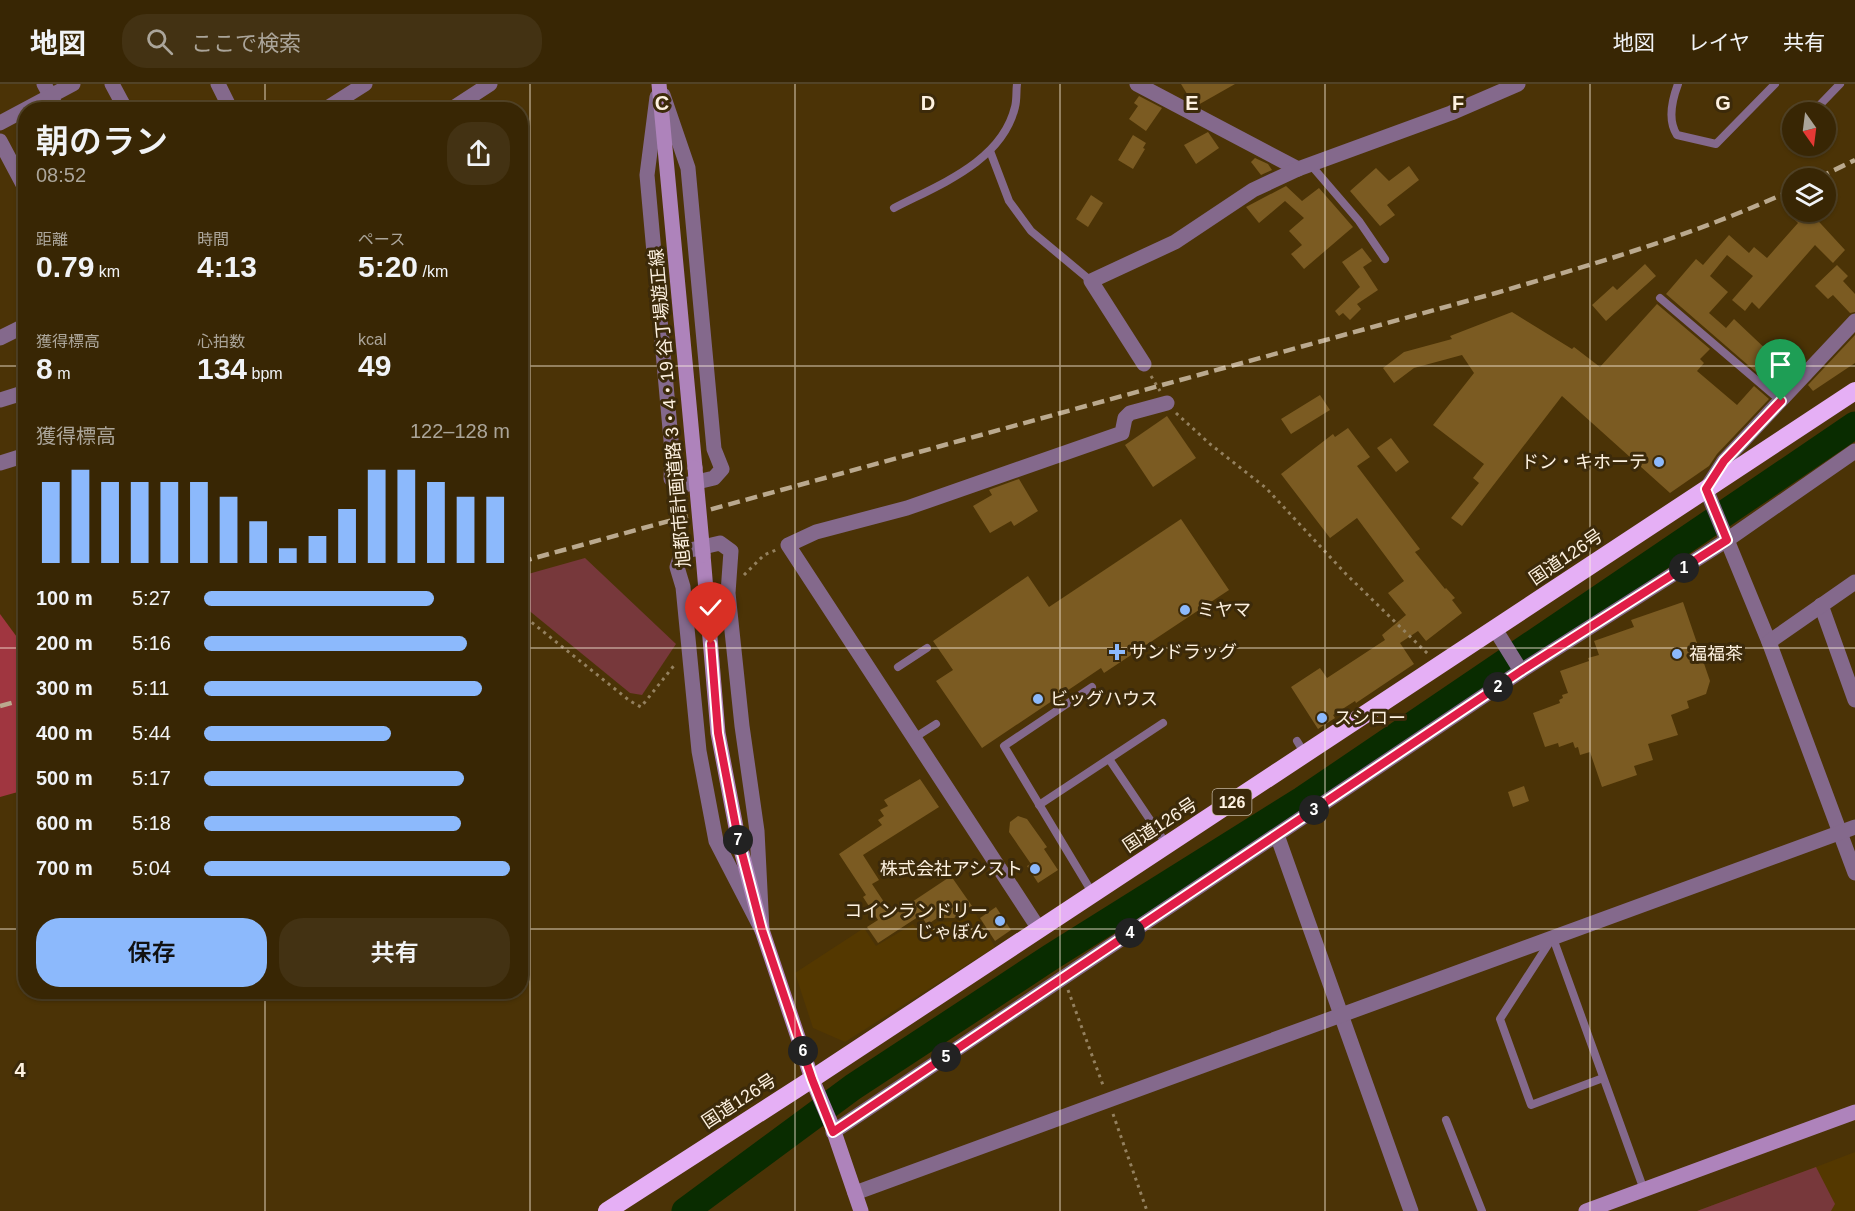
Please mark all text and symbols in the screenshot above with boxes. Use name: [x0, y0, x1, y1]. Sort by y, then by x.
search box: [122, 14, 542, 68]
icon: search: [143, 25, 176, 58]
text: 地図: [30, 28, 86, 59]
text: ここで検索: [191, 31, 301, 56]
text: 地図: [1613, 31, 1655, 54]
text: レイヤ: [1688, 31, 1750, 54]
text: 共有: [1783, 31, 1825, 54]
text: C: [655, 92, 669, 114]
text: D: [921, 92, 935, 114]
text: E: [1185, 92, 1199, 114]
text: F: [1452, 92, 1464, 114]
text: G: [1715, 92, 1731, 114]
north arrow: [1782, 102, 1836, 156]
map controls: [1782, 102, 1836, 222]
button: share: [447, 122, 510, 185]
text: 朝のラン: [36, 123, 168, 160]
text: 08:52: [36, 164, 86, 186]
button: layers: [1782, 168, 1836, 222]
text: 距離: [36, 231, 68, 248]
text: 時間: [197, 231, 229, 248]
text: ペース: [358, 231, 405, 248]
street label: 旭都市計画道路 3・4・19 谷丁場遊正線: [646, 248, 694, 568]
text: 0.79: [36, 250, 94, 283]
text: 4:13: [197, 250, 257, 283]
text: 5:20: [358, 250, 418, 283]
text: km: [94, 263, 120, 280]
text: /km: [418, 263, 448, 280]
text: kcal: [358, 331, 386, 348]
text: 獲得標高: [36, 333, 100, 350]
text: 心拍数: [197, 333, 245, 350]
pin: [1755, 339, 1806, 401]
icon: arrive: [1764, 348, 1797, 381]
text: 49: [358, 349, 391, 382]
text: 8: [36, 352, 53, 385]
text: 134: [197, 352, 247, 385]
text: m: [53, 365, 70, 382]
text: bpm: [247, 365, 283, 382]
text: 122–128 m: [410, 420, 510, 442]
text: 獲得標高: [36, 425, 116, 447]
place label: ドン・キホーテ: [1521, 452, 1647, 472]
marker: ドン・キホーテ: [1652, 455, 1666, 469]
street label: 国道126号: [1526, 525, 1606, 589]
pin: 1: [1669, 553, 1699, 583]
text: 1: [1680, 559, 1688, 576]
pin: [685, 582, 736, 644]
text: 100 m: [36, 587, 93, 609]
text: 5:27: [132, 587, 171, 609]
icon: check: [694, 591, 727, 624]
place label: ミヤマ: [1197, 600, 1251, 620]
marker: ミヤマ: [1178, 603, 1192, 617]
text: 200 m: [36, 632, 93, 654]
text: 5:16: [132, 632, 171, 654]
place label: サンドラッグ: [1129, 642, 1237, 662]
place label: 福福茶: [1689, 644, 1743, 664]
marker: サンドラッグ: [1110, 645, 1124, 659]
marker: 福福茶: [1670, 647, 1684, 661]
pin: 2: [1483, 672, 1513, 702]
text: 300 m: [36, 677, 93, 699]
text: 5:11: [132, 677, 169, 699]
text: 2: [1494, 678, 1502, 695]
place label: ビッグハウス: [1050, 689, 1158, 709]
marker: ビッグハウス: [1031, 692, 1045, 706]
place label: スシロー: [1334, 708, 1406, 728]
marker: スシロー: [1315, 711, 1329, 725]
text: 400 m: [36, 722, 93, 744]
text: 5:44: [132, 722, 171, 744]
text: 500 m: [36, 767, 93, 789]
text: 5:17: [132, 767, 171, 789]
road number: 126: [1212, 789, 1252, 815]
street label: 国道126号: [1119, 794, 1201, 856]
pin: 3: [1299, 795, 1329, 825]
text: 3: [1310, 801, 1318, 818]
text: 600 m: [36, 812, 93, 834]
text: 5:18: [132, 812, 171, 834]
pin: 7: [723, 825, 753, 855]
text: 7: [734, 831, 742, 848]
text: 700 m: [36, 857, 93, 879]
text: 5:04: [132, 857, 171, 879]
place label: 株式会社アシスト: [880, 859, 1023, 879]
marker: 株式会社アシスト: [1028, 862, 1042, 876]
place label: コインランドリー じゃぼん: [844, 901, 988, 942]
marker: コインランドリー じゃぼん: [993, 914, 1007, 928]
button: 保存: [36, 918, 267, 987]
button: 共有: [279, 918, 510, 987]
pin: 4: [1115, 918, 1145, 948]
text: 4: [1126, 924, 1134, 941]
pin: 6: [788, 1036, 818, 1066]
text: 6: [799, 1042, 807, 1059]
pin: 5: [931, 1042, 961, 1072]
text: 5: [942, 1048, 950, 1065]
text: 4: [14, 1059, 26, 1081]
street label: 国道126号: [698, 1070, 780, 1132]

